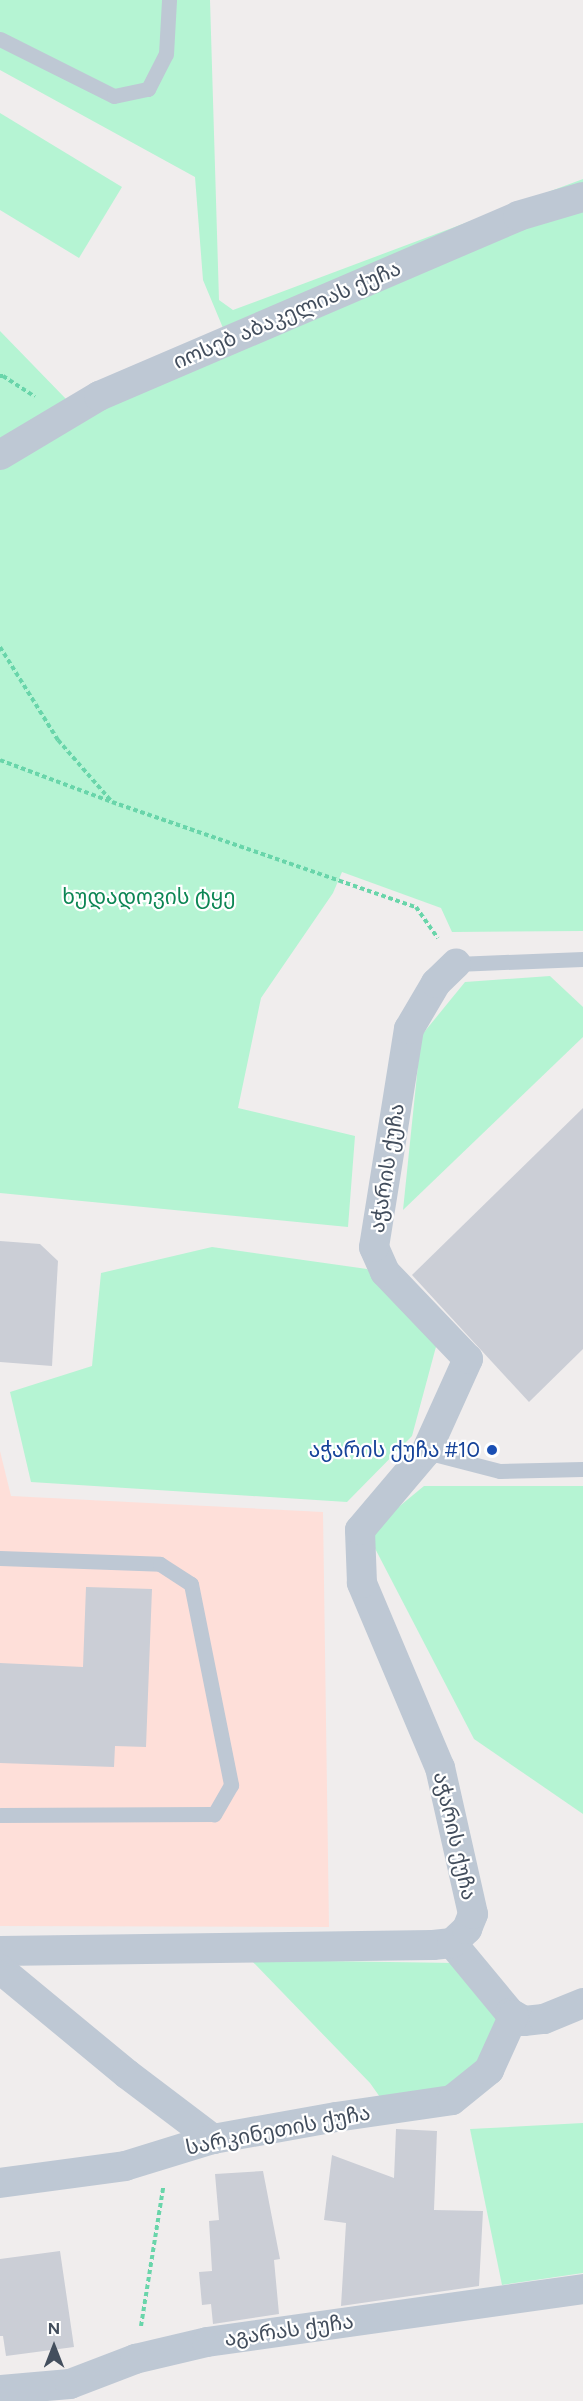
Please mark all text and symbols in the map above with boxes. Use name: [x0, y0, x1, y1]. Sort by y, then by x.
street label: იოსებ აბაკელიას ქუჩა: [169, 256, 405, 374]
park label: ხუდადოვის ტყე: [62, 884, 236, 910]
street label: აჭარის ქუჩა: [364, 1101, 410, 1235]
place label: აჭარის ქუჩა #10: [309, 1437, 480, 1463]
marker: აჭარის ქუჩა #10: [485, 1443, 499, 1457]
street label: აჭარის ქუჩა: [428, 1769, 482, 1903]
street label: სარკინეთის ქუჩა: [184, 2100, 372, 2160]
street label: აგარას ქუჩა: [223, 2308, 355, 2352]
north arrow: [24, 2317, 84, 2377]
text: N: [48, 2319, 60, 2338]

